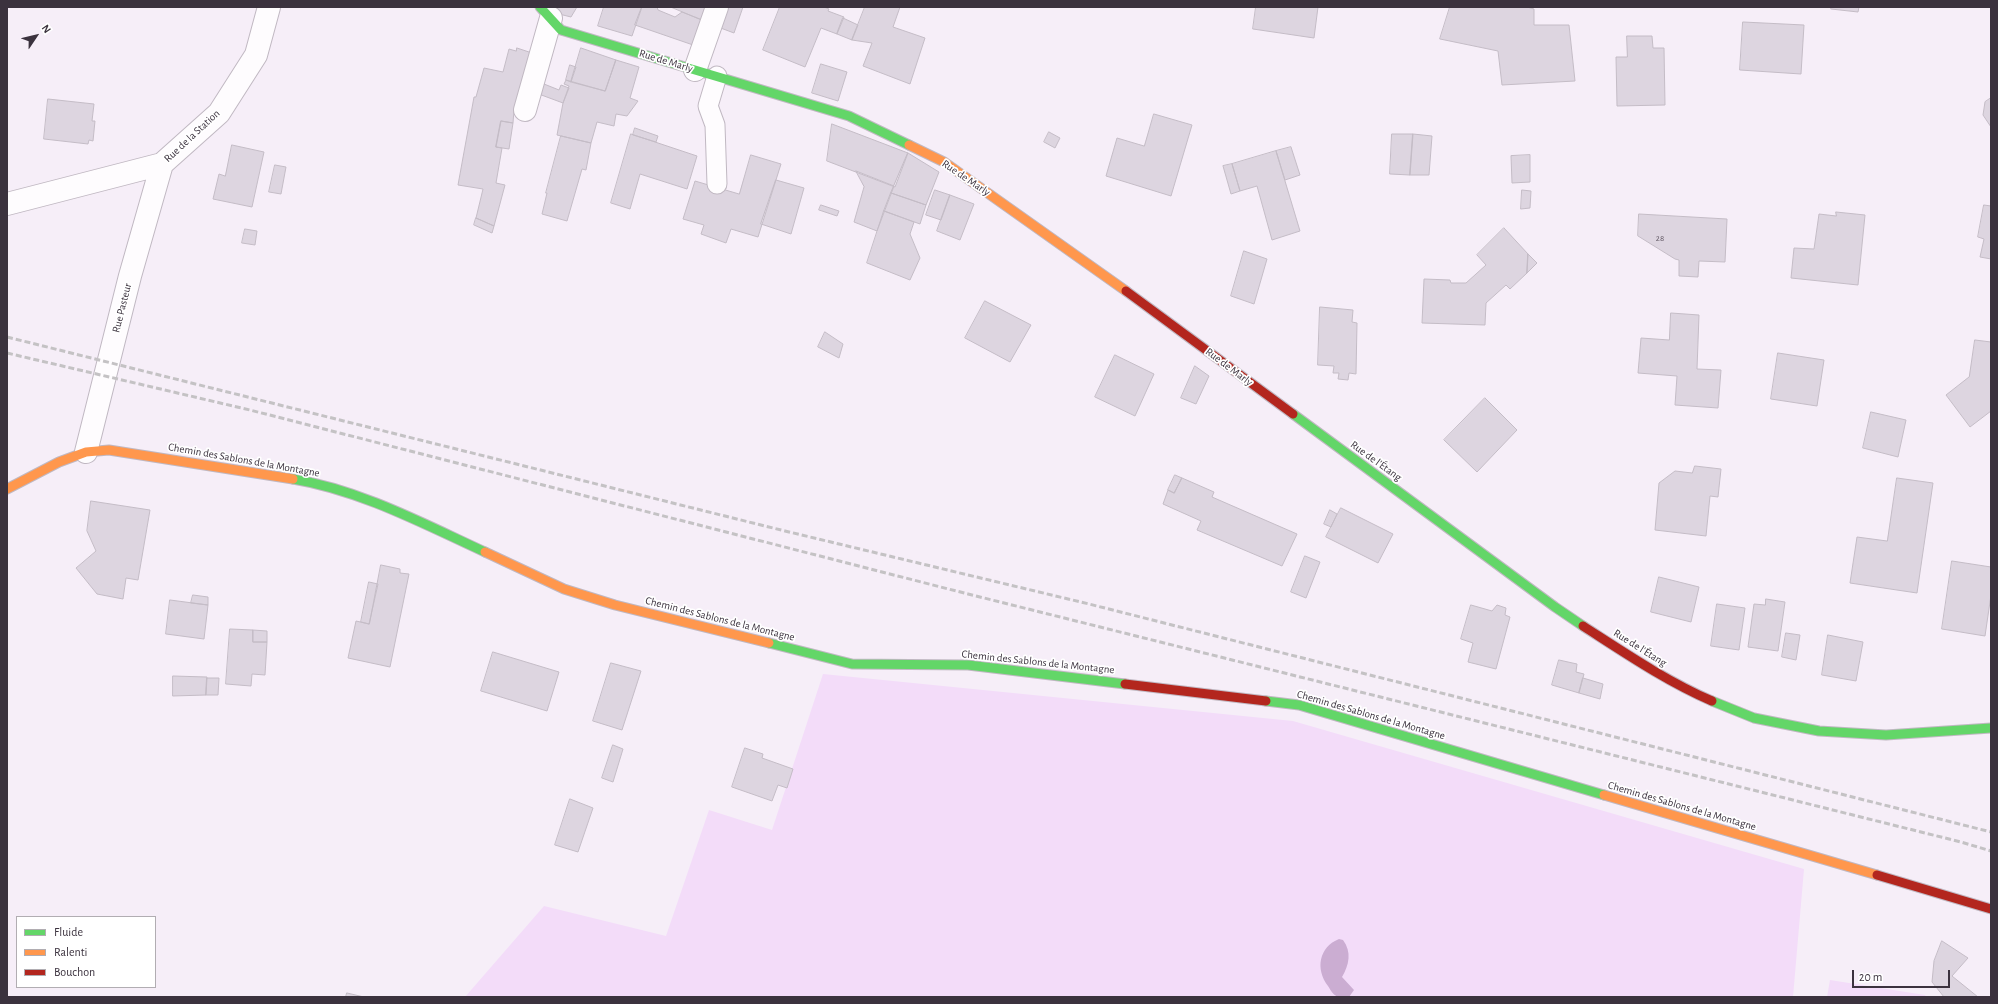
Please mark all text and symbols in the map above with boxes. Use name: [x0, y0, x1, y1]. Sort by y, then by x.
north arrow: [16, 16, 56, 56]
text: N: [40, 23, 53, 35]
street label: Rue de Marly: [638, 47, 694, 75]
street label: Rue de la Station: [161, 107, 223, 165]
street label: Rue de Marly: [939, 157, 993, 199]
house number: 28: [1656, 233, 1664, 243]
street label: Rue Pasteur: [109, 282, 135, 334]
street label: Rue de Marly: [1203, 345, 1255, 389]
street label: Rue de l'Étang: [1348, 438, 1404, 484]
street label: Chemin des Sablons de la Montagne: [167, 440, 321, 480]
street label: Chemin des Sablons de la Montagne: [644, 594, 796, 644]
street label: Rue de l'Étang: [1611, 626, 1669, 670]
street label: Chemin des Sablons de la Montagne: [961, 647, 1115, 677]
street label: Chemin des Sablons de la Montagne: [1295, 687, 1447, 743]
street label: Chemin des Sablons de la Montagne: [1606, 778, 1758, 834]
legend: [16, 916, 156, 988]
text: Fluide: [54, 926, 83, 938]
text: Ralenti: [54, 946, 87, 958]
scale bar: [1854, 962, 1952, 988]
text: Bouchon: [54, 966, 95, 978]
text: 20 m: [1859, 971, 1882, 983]

